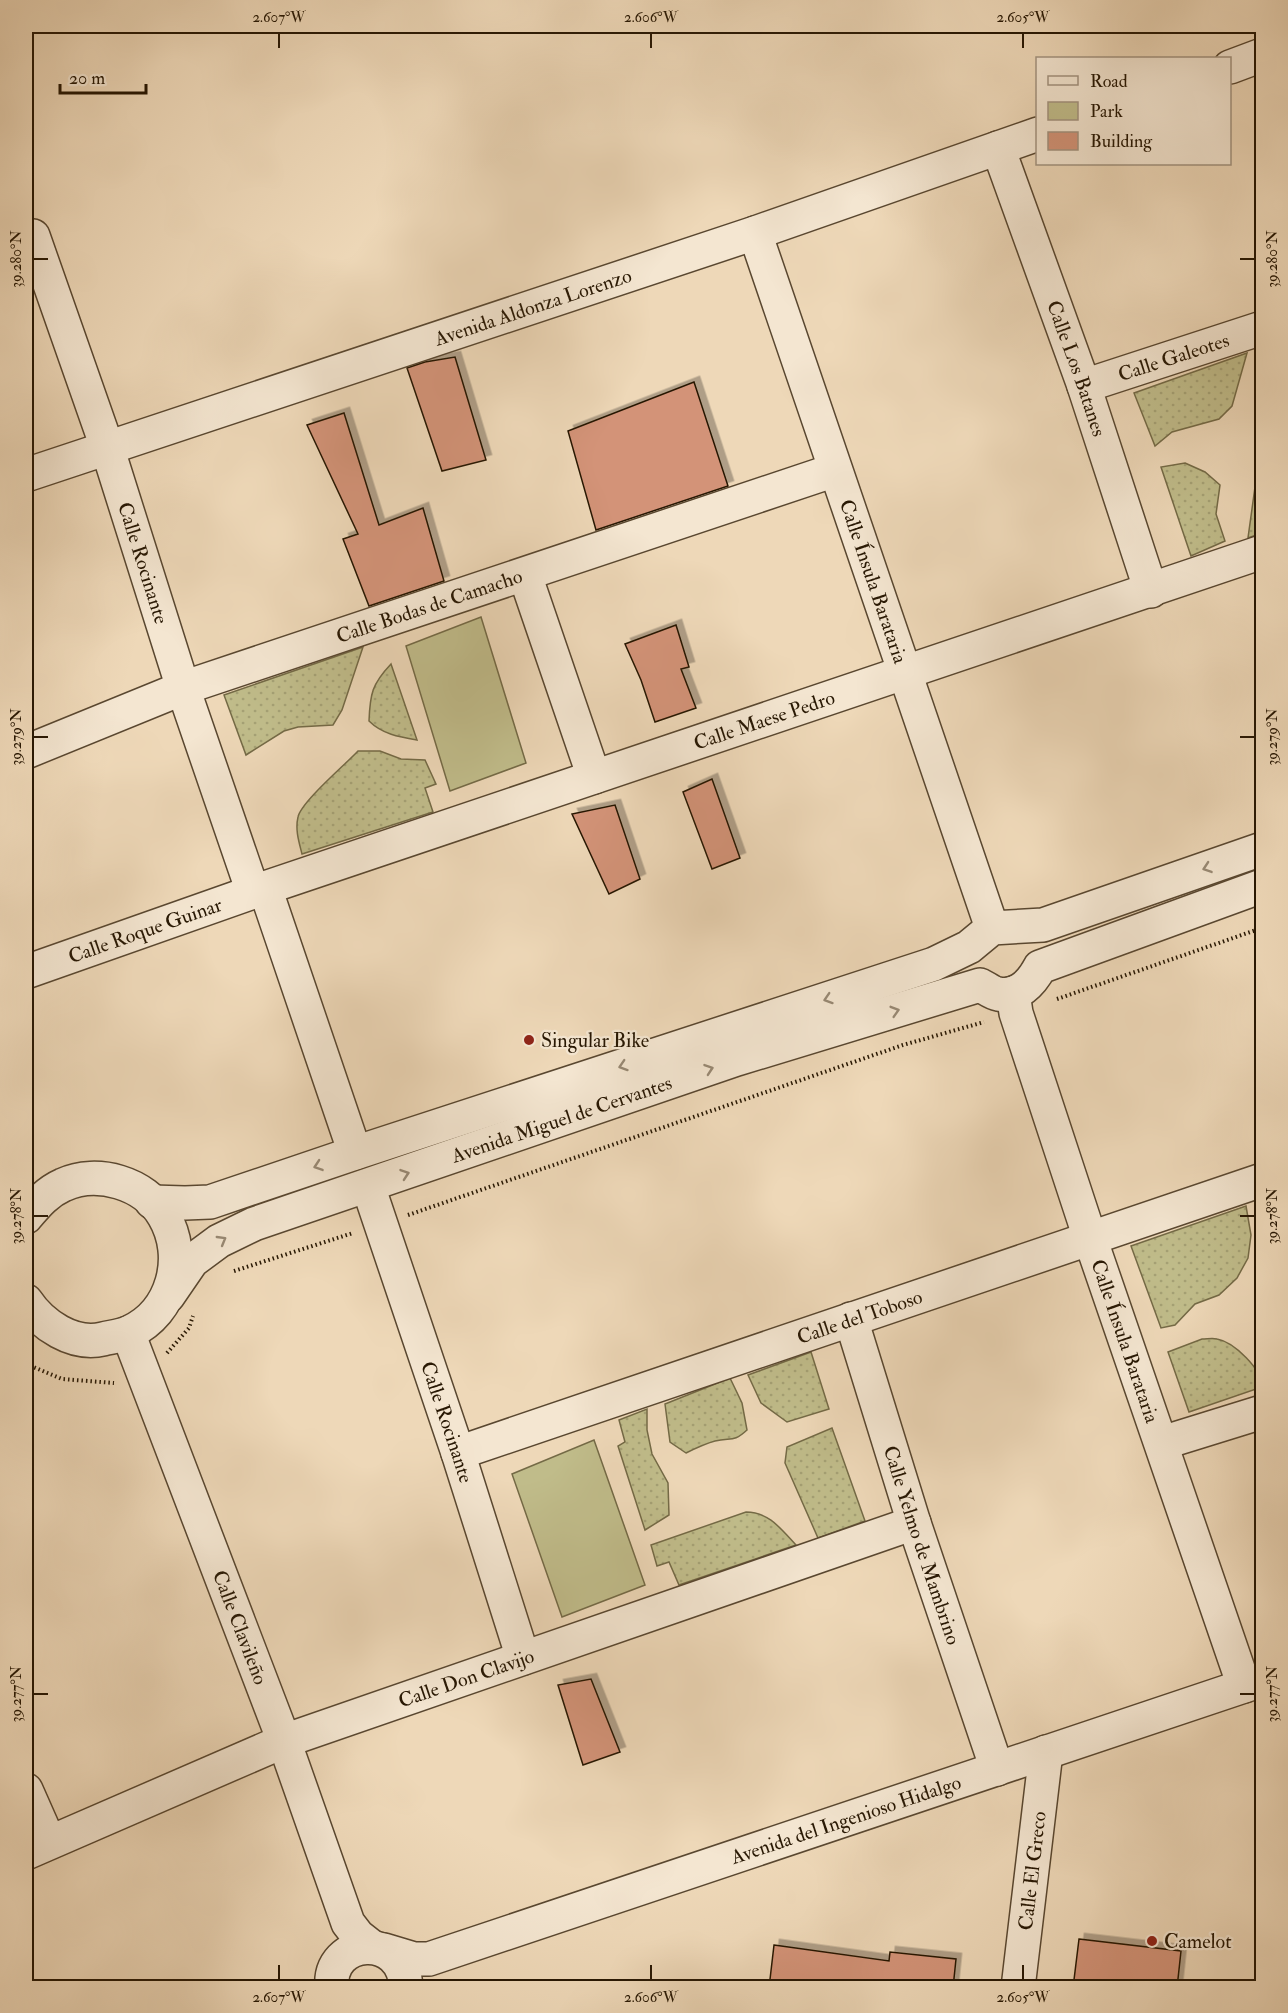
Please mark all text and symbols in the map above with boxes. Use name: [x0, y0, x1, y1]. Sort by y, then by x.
text: 2.607°W: [252, 8, 306, 27]
text: 2.606°W: [624, 8, 679, 27]
text: 2.605°W: [997, 8, 1050, 27]
scale bar: [60, 57, 146, 95]
legend: [1036, 57, 1231, 165]
text: 20 m: [69, 67, 105, 90]
text: Road: [1090, 70, 1128, 93]
text: Park: [1090, 100, 1123, 123]
text: Building: [1090, 130, 1153, 153]
text: 39.280°N: [7, 230, 26, 288]
text: 39.280°N: [1263, 230, 1282, 288]
street label: Avenida Aldonza Lorenzo: [430, 262, 635, 351]
street label: Calle Los Batanes: [1042, 297, 1112, 440]
street label: Calle Galeotes: [1115, 327, 1232, 387]
street label: Calle Ínsula Barataria: [834, 496, 914, 667]
street label: Calle Rocinante: [113, 499, 174, 627]
street label: Calle Bodas de Camacho: [333, 563, 525, 648]
street label: Calle Maese Pedro: [690, 684, 838, 755]
text: 39.279°N: [7, 708, 26, 766]
text: 39.279°N: [1263, 708, 1282, 766]
one-way arrow: [1202, 861, 1213, 874]
street label: Calle Roque Guinar: [65, 891, 226, 969]
one-way arrow: [823, 992, 834, 1004]
one-way arrow: [889, 1006, 900, 1018]
place label: Singular Bike: [541, 1028, 649, 1053]
marker: Singular Bike: [522, 1033, 536, 1047]
one-way arrow: [618, 1059, 629, 1071]
one-way arrow: [703, 1064, 714, 1077]
street label: Avenida Miguel de Cervantes: [447, 1070, 675, 1168]
one-way arrow: [313, 1159, 324, 1172]
one-way arrow: [399, 1168, 410, 1181]
text: 39.278°N: [7, 1187, 26, 1244]
text: 39.278°N: [1263, 1187, 1282, 1244]
one-way arrow: [216, 1236, 226, 1248]
street label: Calle Ínsula Barataria: [1086, 1256, 1165, 1427]
street label: Calle del Toboso: [793, 1284, 926, 1350]
street label: Calle Rocinante: [416, 1358, 479, 1486]
street label: Calle Yelmo de Mambrino: [878, 1442, 967, 1648]
street label: Calle Clavileño: [207, 1566, 274, 1688]
street label: Calle Don Clavijo: [395, 1643, 537, 1713]
text: 39.277°N: [7, 1665, 26, 1722]
text: 39.277°N: [1263, 1665, 1282, 1722]
street label: Avenida del Ingenioso Hidalgo: [727, 1769, 964, 1870]
street label: Calle El Greco: [1012, 1810, 1051, 1932]
place label: Camelot: [1164, 1929, 1232, 1954]
marker: Camelot: [1145, 1934, 1159, 1948]
text: 2.607°W: [252, 1988, 306, 2007]
text: 2.606°W: [624, 1988, 679, 2007]
text: 2.605°W: [997, 1988, 1050, 2007]

